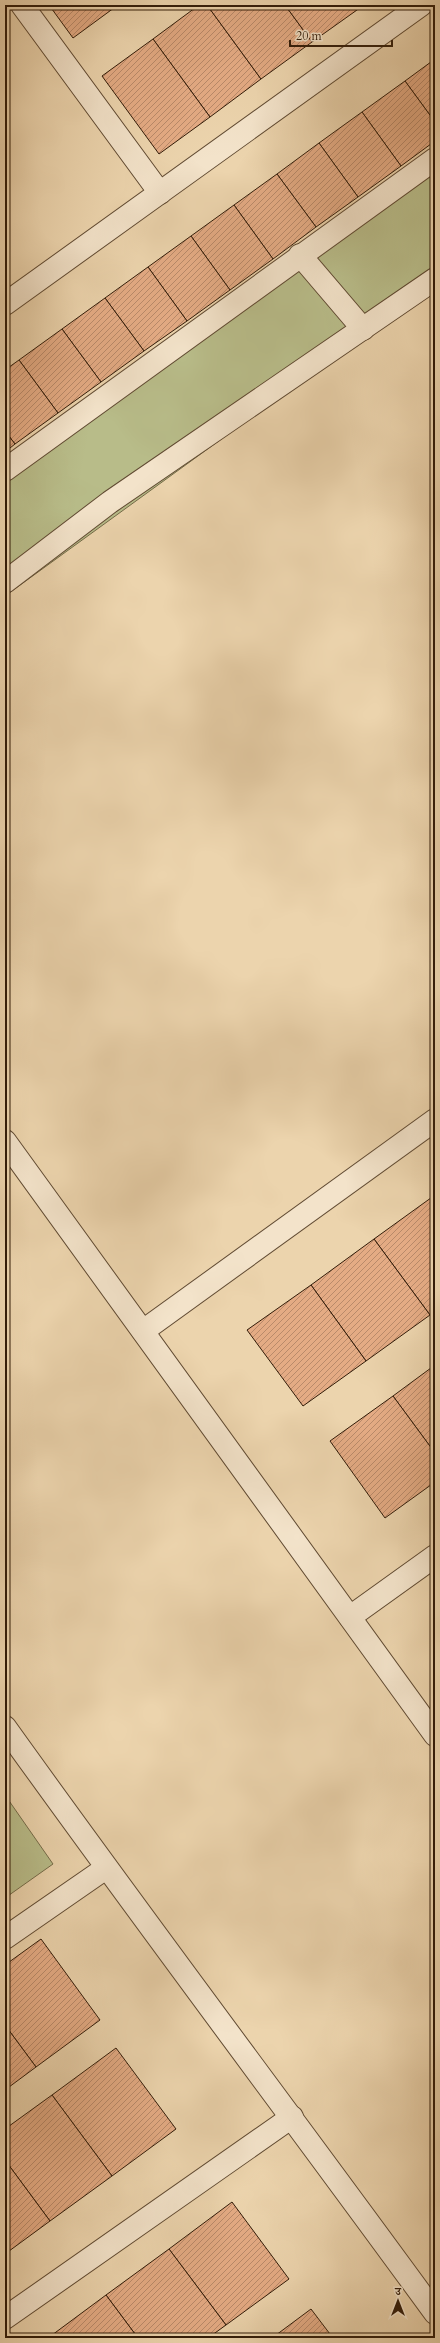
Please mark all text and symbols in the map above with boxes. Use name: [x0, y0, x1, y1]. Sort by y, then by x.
scale bar: [290, 22, 392, 48]
text: 20 m: [296, 28, 323, 44]
north arrow: [378, 2281, 418, 2321]
text: उ: [394, 2284, 402, 2299]

